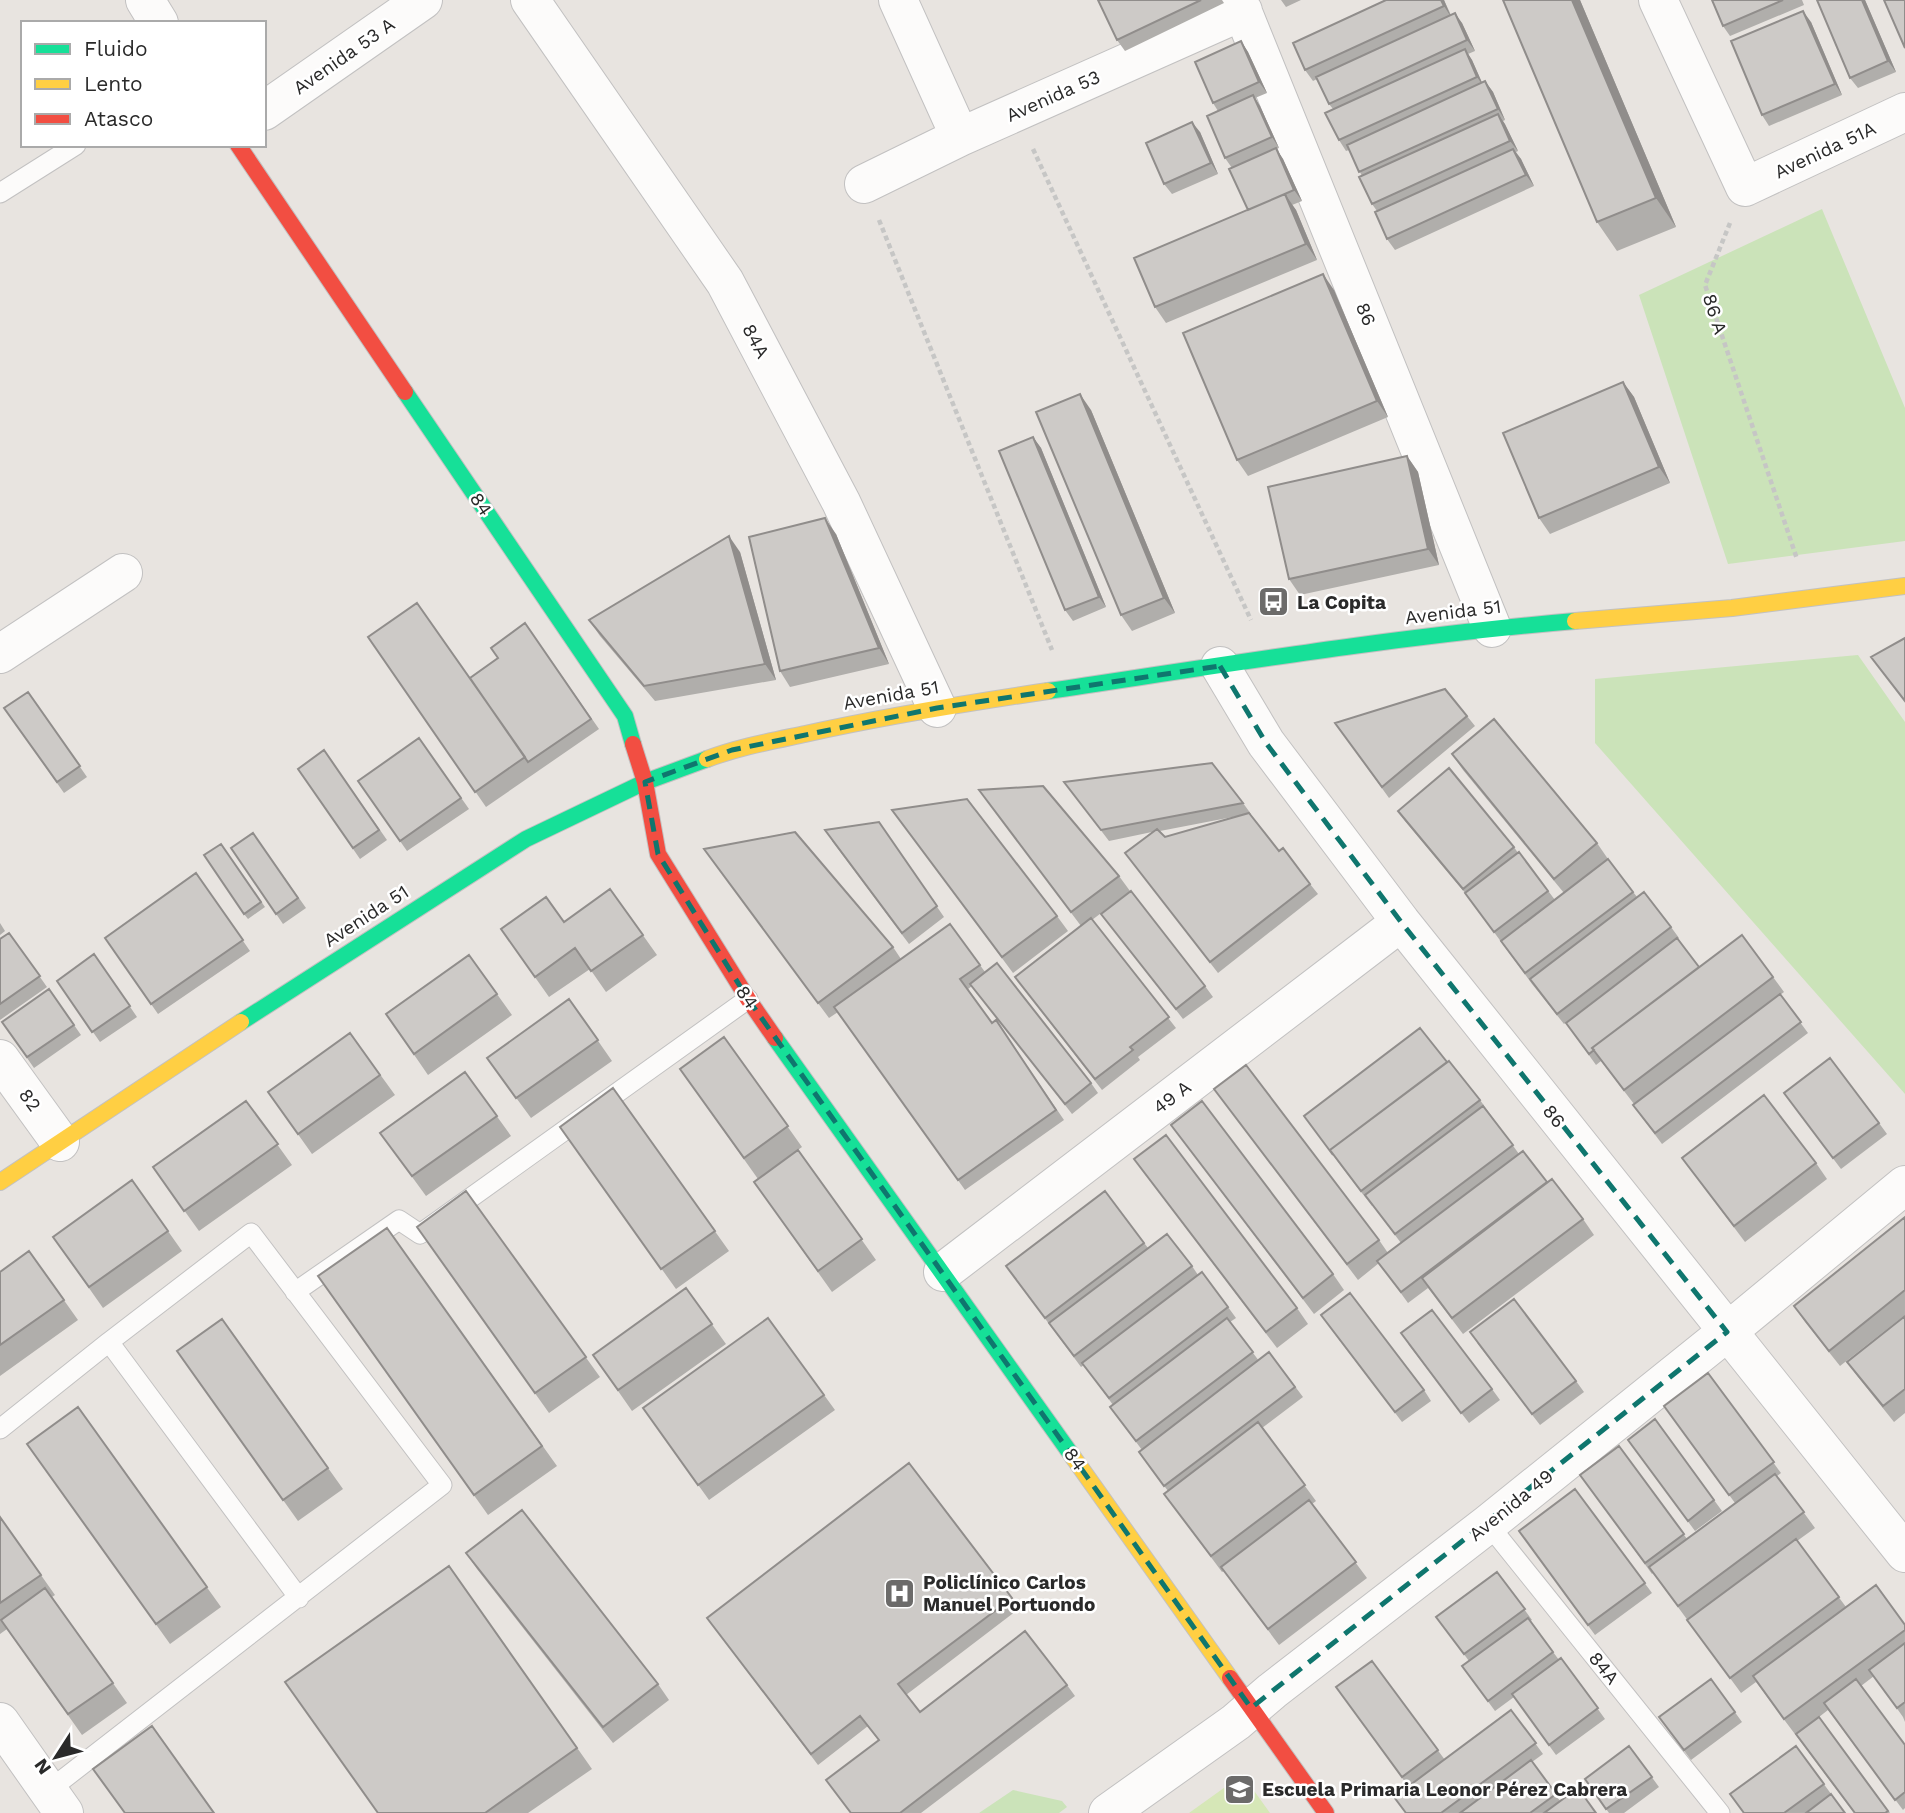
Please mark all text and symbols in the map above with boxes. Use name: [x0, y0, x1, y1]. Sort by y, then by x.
street label: Avenida 53 A: [289, 12, 400, 99]
legend: [21, 21, 266, 147]
text: Fluido: [84, 36, 148, 61]
street label: Avenida 53: [1002, 65, 1104, 127]
text: Lento: [84, 71, 143, 96]
text: Atasco: [84, 106, 153, 131]
street label: Avenida 51A: [1771, 116, 1880, 184]
street label: 86 A: [1698, 291, 1732, 338]
street label: 86: [1351, 299, 1381, 329]
street label: 84A: [737, 320, 775, 363]
street label: 84: [465, 488, 497, 520]
bus stop icon: La Copita: [1257, 585, 1291, 619]
place label: La Copita: [1297, 591, 1386, 614]
street label: Avenida 51: [1404, 595, 1502, 629]
street label: Avenida 51: [841, 675, 941, 715]
street label: Avenida 51: [319, 880, 413, 952]
street label: 84: [731, 981, 763, 1013]
street label: 49 A: [1148, 1075, 1196, 1119]
street label: 82: [14, 1084, 46, 1116]
street label: 86: [1538, 1100, 1570, 1132]
street label: 84: [1059, 1443, 1091, 1475]
street label: Avenida 49: [1464, 1464, 1558, 1546]
place label: Policlínico Carlos Manuel Portuondo: [923, 1571, 1095, 1616]
hospital icon: Policlínico Carlos Manuel Portuondo: [883, 1576, 917, 1610]
street label: 84A: [1584, 1647, 1625, 1690]
north arrow: [21, 1722, 91, 1792]
text: N: [29, 1754, 56, 1779]
school or university icon: Escuela Primaria Leonor Pérez Cabrera: [1222, 1772, 1256, 1806]
place label: Escuela Primaria Leonor Pérez Cabrera: [1262, 1778, 1627, 1801]

